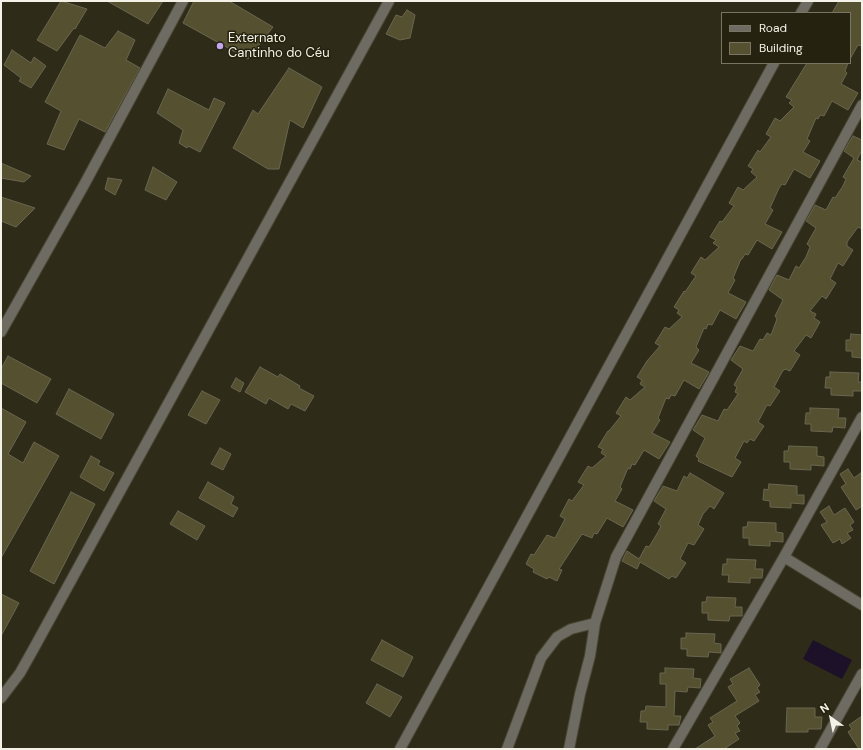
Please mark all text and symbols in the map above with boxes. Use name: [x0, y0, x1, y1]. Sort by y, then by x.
legend: [721, 12, 851, 64]
text: Road: [759, 20, 787, 36]
place label: Externato Cantinho do Céu: [228, 31, 330, 62]
text: Building: [759, 40, 803, 56]
marker: Externato Cantinho do Céu: [215, 41, 225, 51]
north arrow: [811, 698, 851, 738]
text: N: [817, 700, 832, 716]

